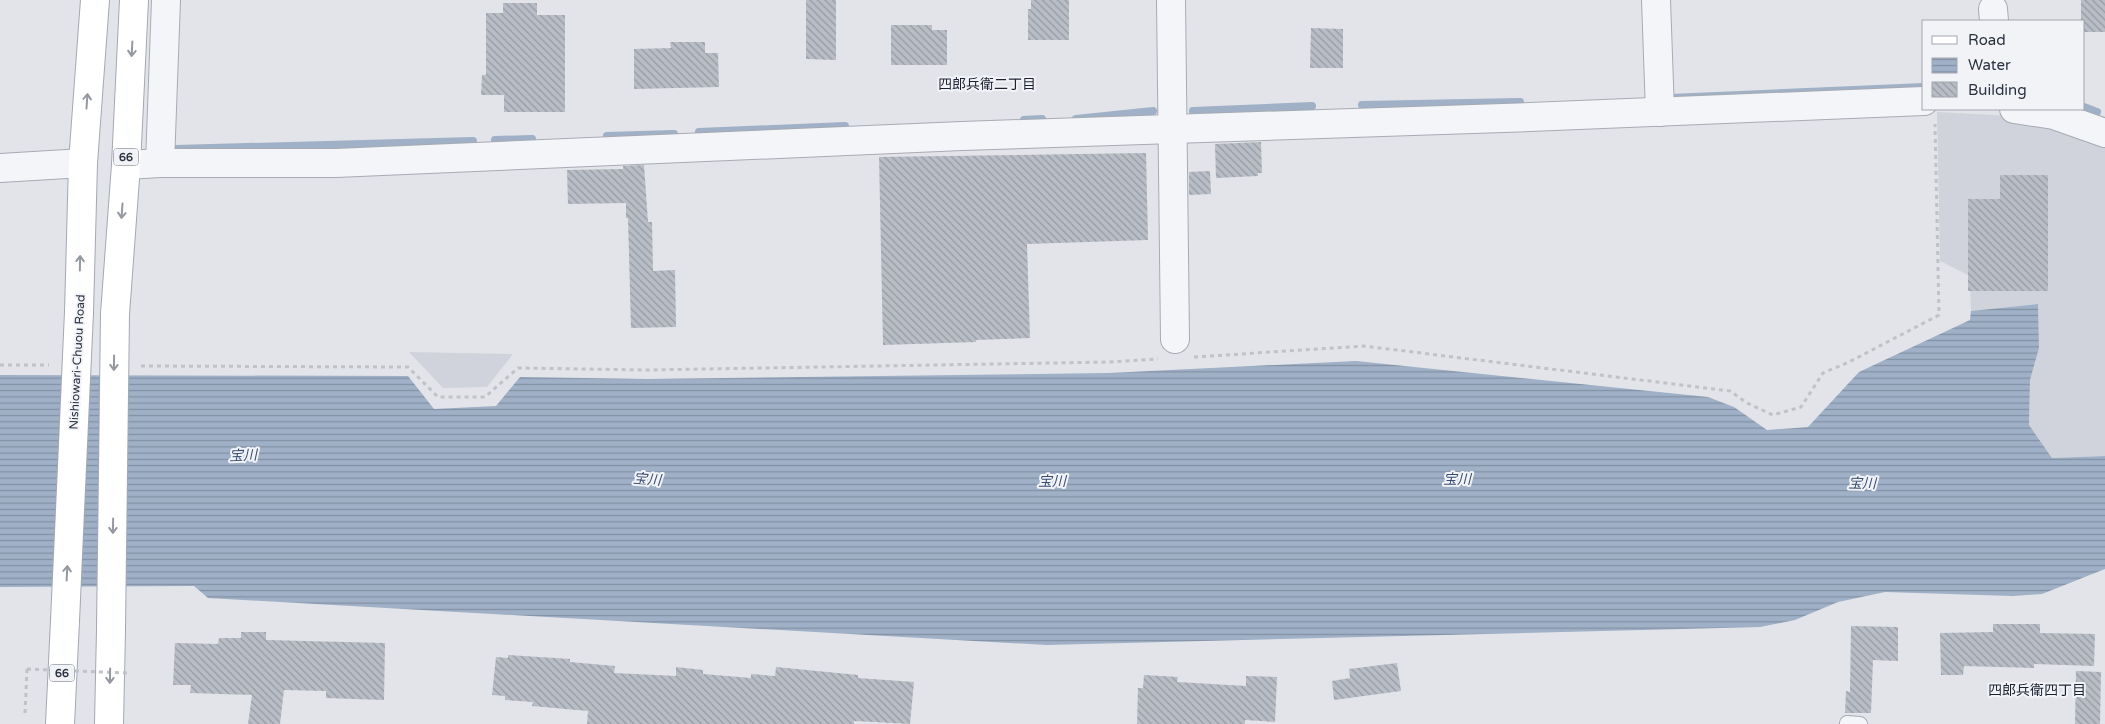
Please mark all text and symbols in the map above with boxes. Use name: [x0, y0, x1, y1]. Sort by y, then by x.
legend: [1922, 20, 2085, 110]
text: Road: [1968, 31, 2006, 49]
one-way arrow: [127, 40, 136, 56]
text: Water: [1968, 56, 2011, 74]
district label: 四郎兵衛二丁目: [938, 76, 1036, 93]
text: Building: [1968, 81, 2027, 99]
one-way arrow: [83, 93, 92, 109]
road number: 66: [114, 148, 138, 166]
one-way arrow: [118, 203, 127, 219]
one-way arrow: [76, 256, 85, 272]
street label: Nishiowari-Chuou Road: [66, 294, 88, 430]
one-way arrow: [109, 354, 119, 371]
water label: 宝川: [229, 446, 259, 464]
water label: 宝川: [632, 470, 664, 489]
water label: 宝川: [1443, 471, 1473, 488]
water label: 宝川: [1038, 473, 1068, 490]
water label: 宝川: [1848, 475, 1878, 492]
one-way arrow: [108, 517, 117, 533]
one-way arrow: [62, 565, 71, 581]
road number: 66: [50, 664, 74, 681]
one-way arrow: [105, 668, 115, 684]
district label: 四郎兵衛四丁目: [1988, 682, 2086, 699]

